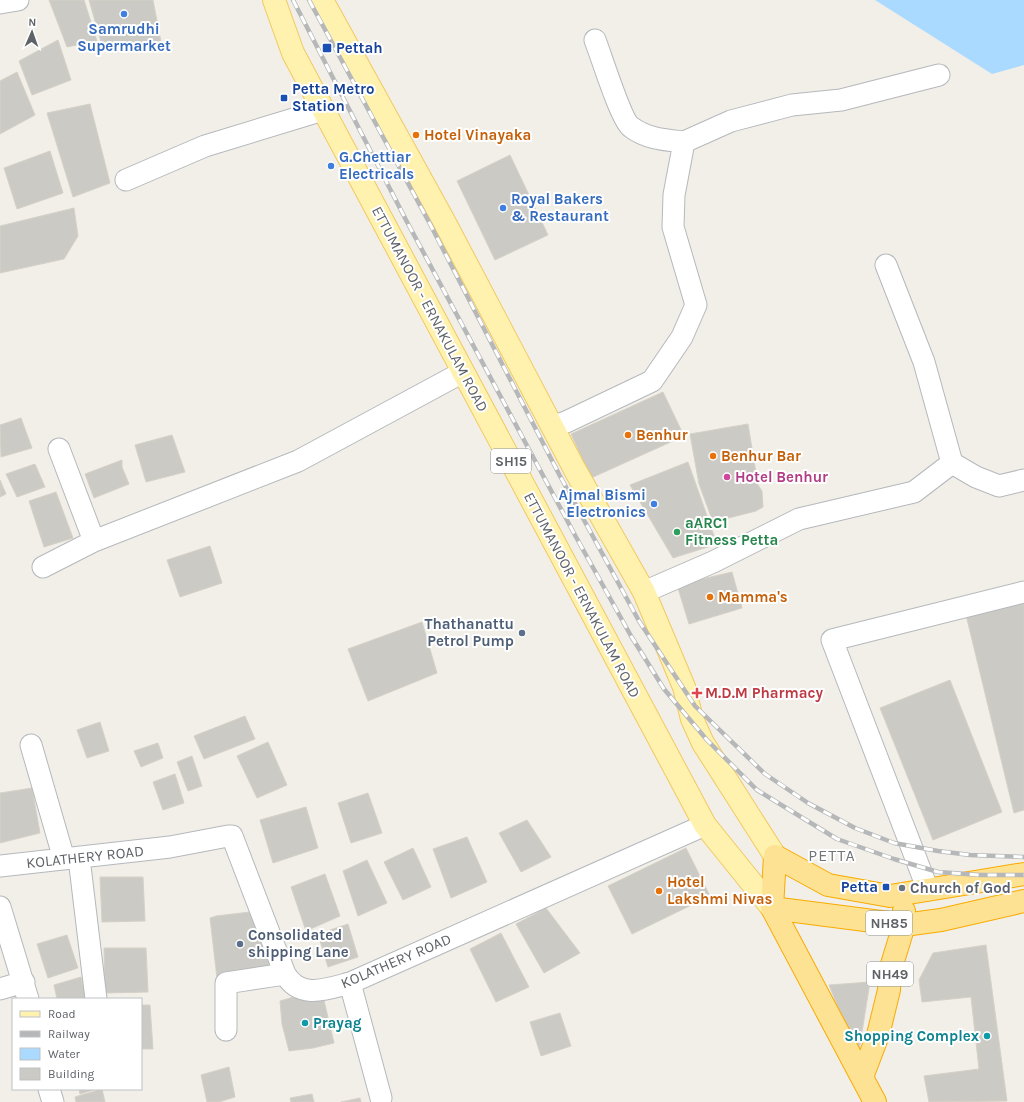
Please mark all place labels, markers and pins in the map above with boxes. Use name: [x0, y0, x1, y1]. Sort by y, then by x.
marker: Samrudhi Supermarket: [119, 9, 129, 19]
place label: Samrudhi Supermarket: [77, 20, 171, 55]
place label: Pettah: [336, 39, 383, 57]
marker: Pettah: [321, 42, 333, 54]
place label: Petta Metro Station: [292, 80, 374, 115]
marker: Petta Metro Station: [279, 93, 289, 103]
place label: Hotel Vinayaka: [424, 126, 531, 144]
marker: Hotel Vinayaka: [411, 130, 421, 140]
place label: G.Chettiar Electricals: [339, 148, 414, 183]
marker: G.Chettiar Electricals: [326, 161, 336, 171]
place label: Royal Bakers & Restaurant: [511, 190, 609, 225]
marker: Royal Bakers & Restaurant: [498, 203, 508, 213]
place label: Benhur: [636, 426, 688, 444]
marker: Benhur: [623, 430, 633, 440]
place label: Benhur Bar: [721, 447, 801, 465]
marker: Benhur Bar: [708, 451, 718, 461]
place label: Hotel Benhur: [735, 468, 828, 486]
marker: Hotel Benhur: [722, 472, 732, 482]
place label: Ajmal Bismi Electronics: [559, 486, 646, 521]
marker: Ajmal Bismi Electronics: [649, 499, 659, 509]
place label: aARC1 Fitness Petta: [685, 514, 778, 549]
marker: aARC1 Fitness Petta: [672, 527, 682, 537]
place label: Mamma's: [718, 588, 788, 606]
marker: Mamma's: [705, 592, 715, 602]
place label: Thathanattu Petrol Pump: [425, 615, 514, 650]
marker: Thathanattu Petrol Pump: [517, 628, 527, 638]
place label: M.D.M Pharmacy: [705, 684, 823, 702]
marker: M.D.M Pharmacy: [692, 688, 702, 698]
place label: Hotel Lakshmi Nivas: [667, 873, 772, 908]
place label: Petta: [841, 878, 878, 896]
place label: Church of God: [910, 879, 1011, 897]
marker: Petta: [881, 882, 891, 892]
marker: Church of God: [897, 883, 907, 893]
marker: Hotel Lakshmi Nivas: [654, 886, 664, 896]
place label: Consolidated shipping Lane: [248, 926, 349, 961]
marker: Consolidated shipping Lane: [235, 939, 245, 949]
place label: Prayag: [313, 1014, 362, 1032]
marker: Prayag: [300, 1018, 310, 1028]
place label: Shopping Complex: [844, 1027, 980, 1045]
marker: Shopping Complex: [982, 1031, 992, 1041]

